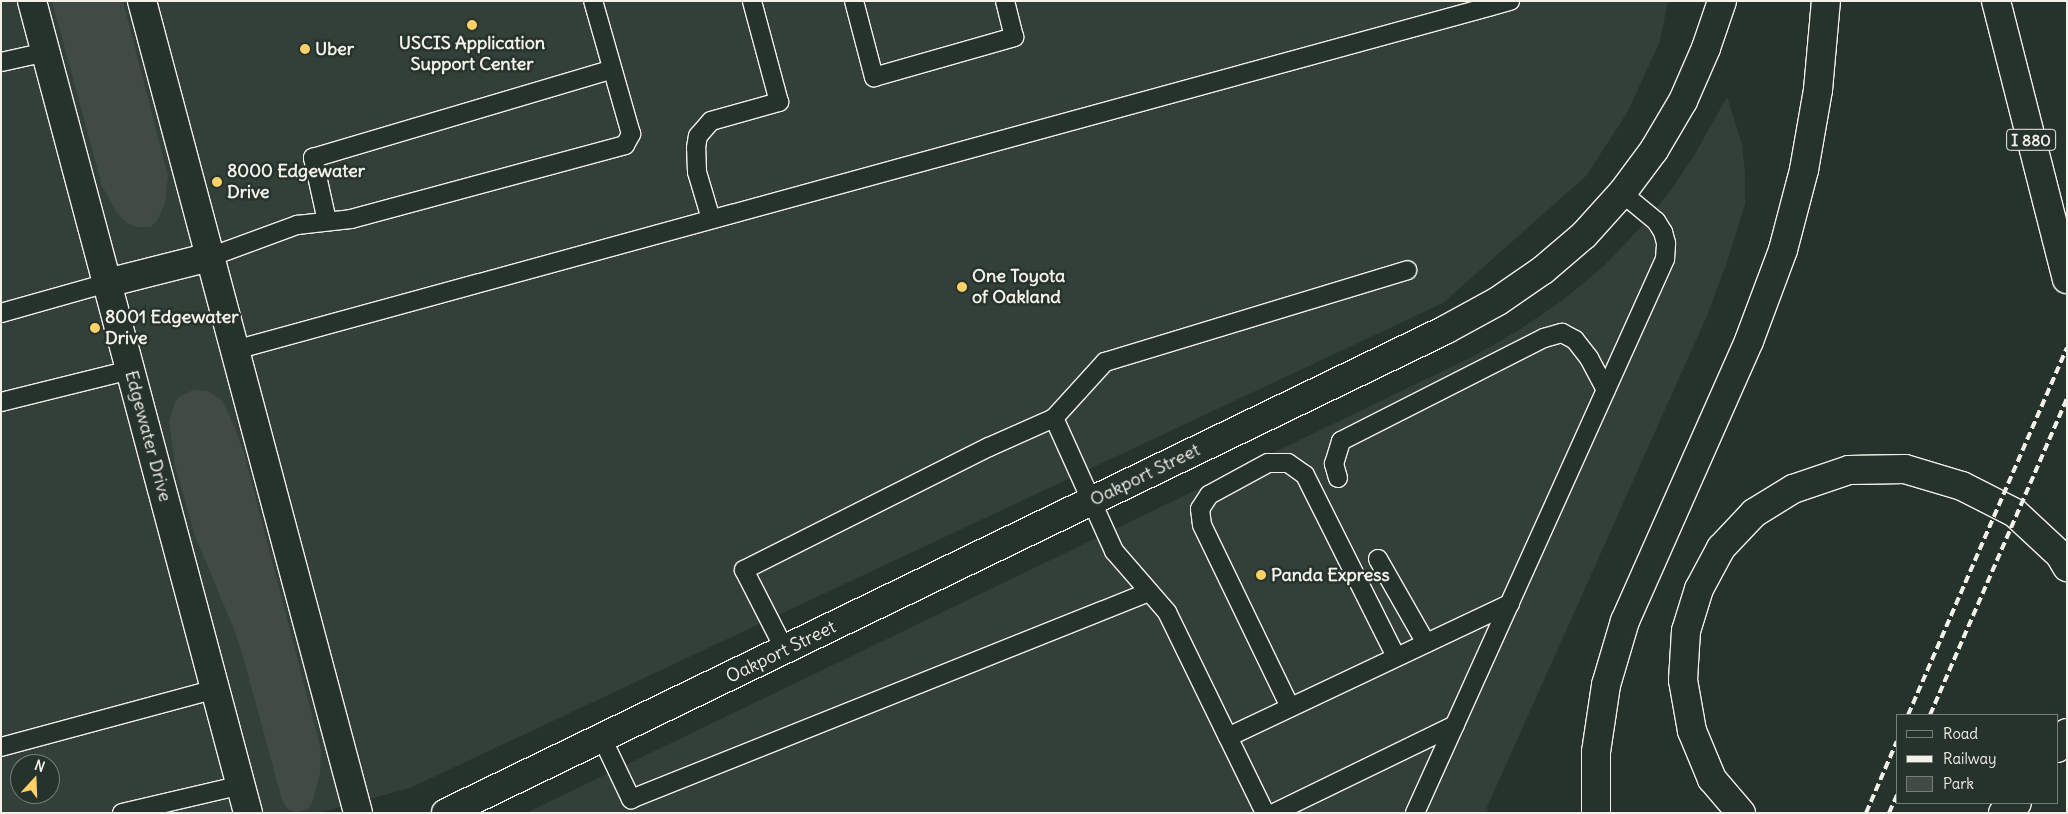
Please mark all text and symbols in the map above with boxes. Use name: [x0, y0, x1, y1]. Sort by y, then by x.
marker: USCIS Application Support Center: [466, 19, 478, 31]
place label: USCIS Application Support Center: [399, 33, 545, 76]
place label: Uber: [315, 38, 354, 60]
marker: Uber: [299, 43, 311, 55]
road number: I 880: [2006, 126, 2056, 154]
place label: 8000 Edgewater Drive: [227, 161, 365, 203]
marker: 8000 Edgewater Drive: [211, 176, 223, 188]
place label: One Toyota of Oakland: [972, 266, 1065, 308]
marker: One Toyota of Oakland: [956, 281, 968, 293]
place label: 8001 Edgewater Drive: [105, 307, 238, 350]
marker: 8001 Edgewater Drive: [89, 322, 101, 334]
street label: Edgewater Drive: [120, 368, 176, 504]
street label: Oakport Street: [1087, 439, 1203, 511]
place label: Panda Express: [1271, 564, 1390, 586]
marker: Panda Express: [1255, 569, 1267, 581]
street label: Oakport Street: [723, 616, 839, 688]
legend: [1896, 714, 2058, 804]
text: Road: [1943, 724, 1978, 743]
text: Railway: [1943, 749, 1997, 768]
north arrow: [10, 754, 60, 804]
text: N: [32, 756, 47, 776]
text: Park: [1943, 774, 1974, 793]

